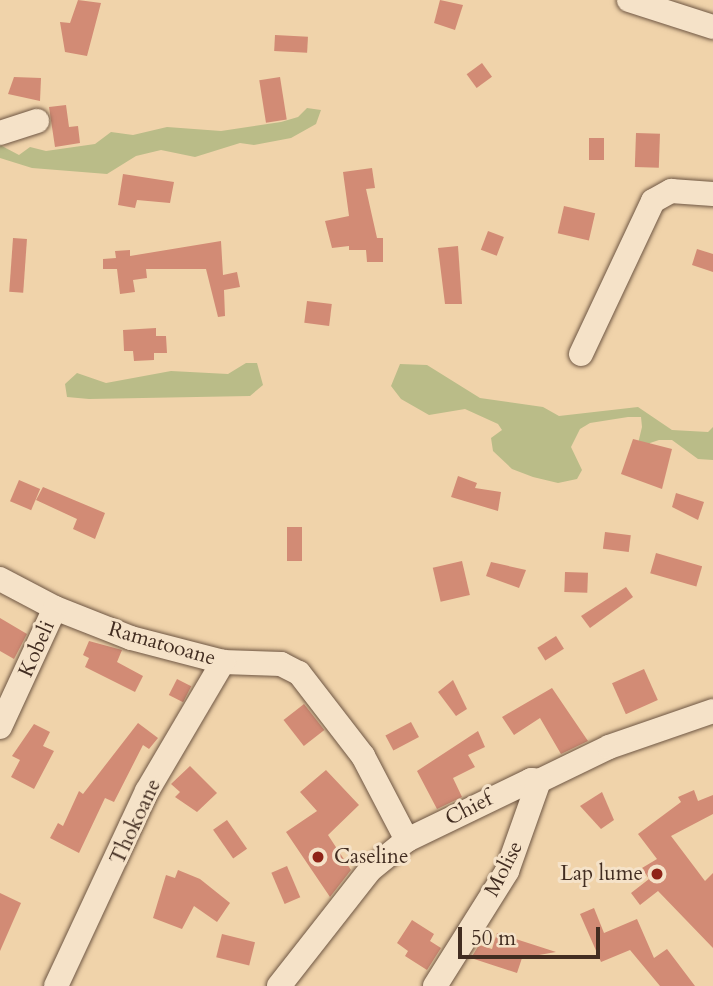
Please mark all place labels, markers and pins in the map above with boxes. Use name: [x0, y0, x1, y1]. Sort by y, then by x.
place label: Caseline: [334, 844, 408, 870]
marker: Caseline: [308, 847, 328, 867]
place label: Lap lume: [560, 861, 643, 887]
marker: Lap lume: [649, 866, 665, 882]

